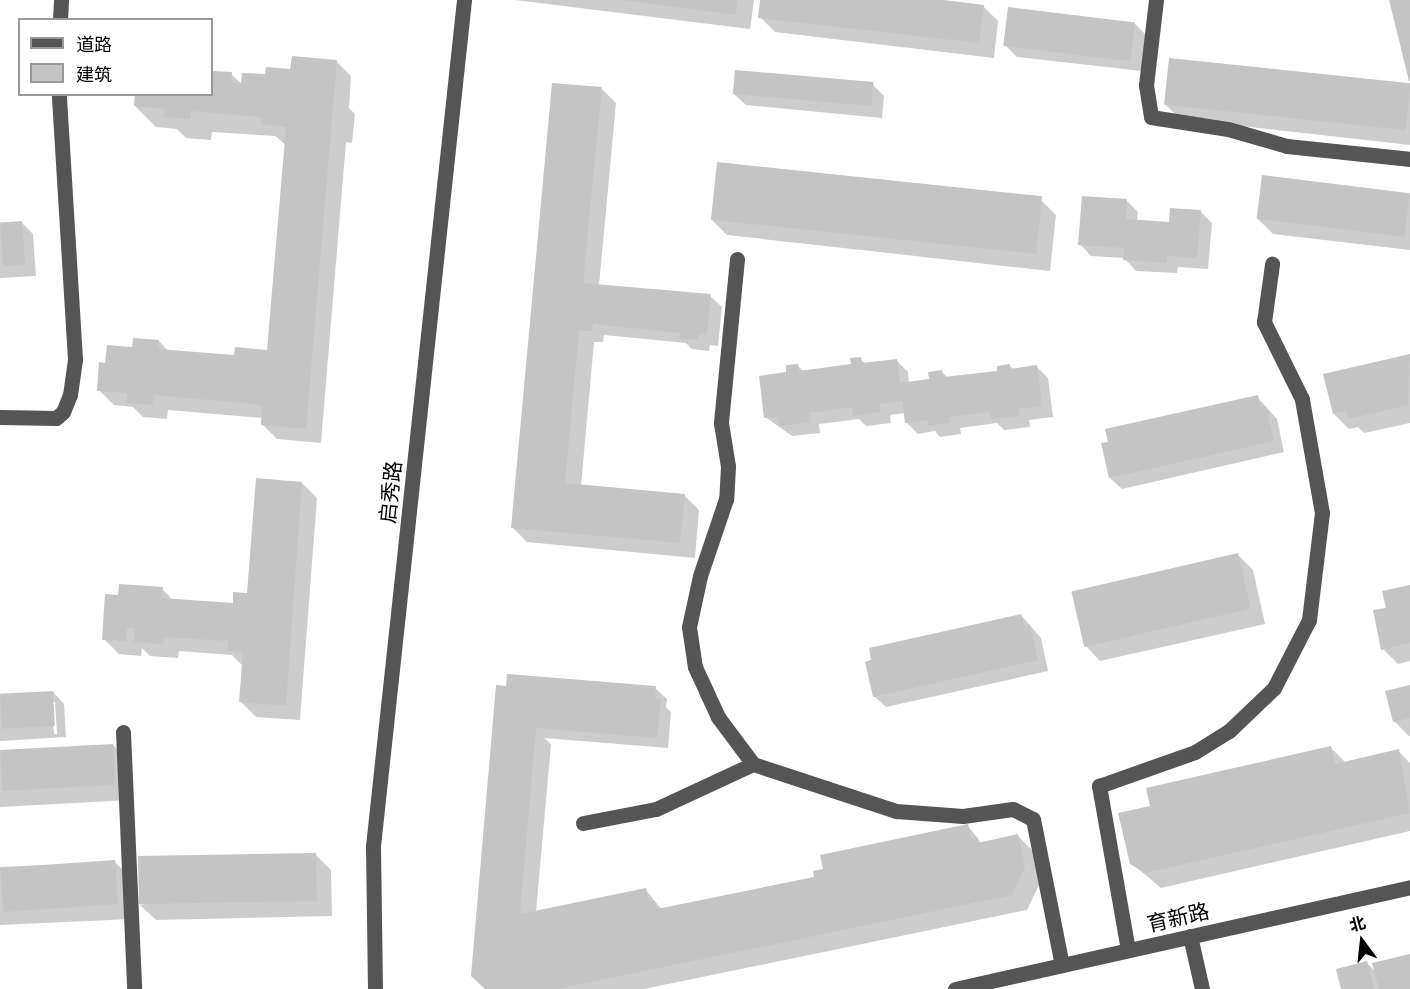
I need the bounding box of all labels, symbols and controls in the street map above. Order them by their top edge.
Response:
legend [18,18,213,96]
text: 道路 [76,32,112,56]
text: 建筑 [76,62,112,86]
street label: 启秀路 [374,459,406,525]
street label: 育新路 [1144,898,1212,936]
north arrow [1332,911,1392,971]
text: 北 [1347,911,1368,936]

